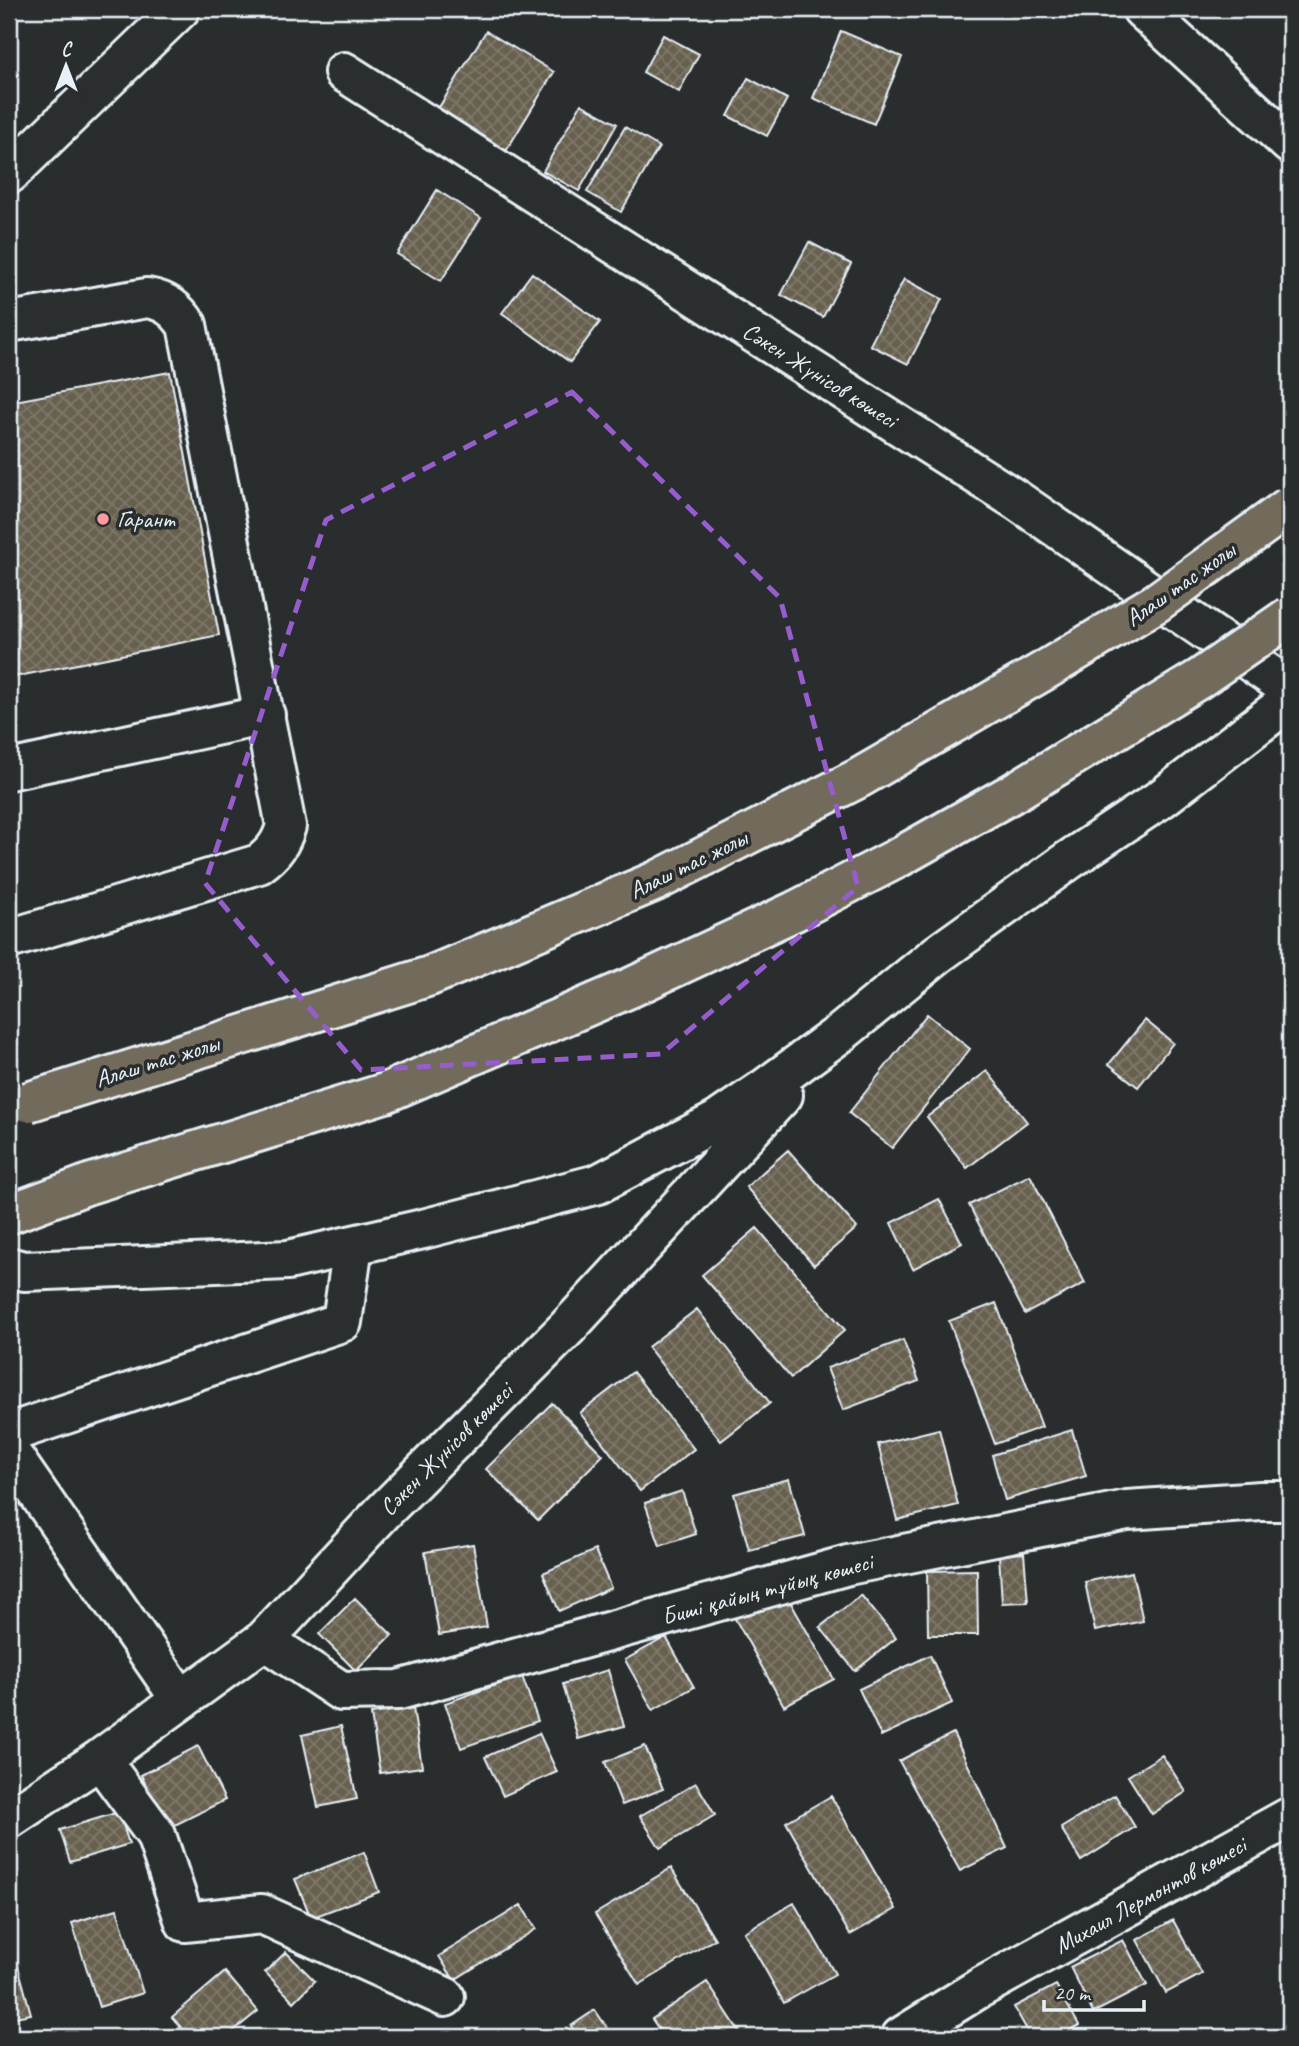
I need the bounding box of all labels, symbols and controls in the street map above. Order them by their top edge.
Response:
north arrow [32,32,102,102]
text: С [61,38,73,62]
street label: Сәкен Жүнісов көшесі [737,316,905,436]
place label: Гарант [117,504,176,534]
marker: Гарант [95,511,111,527]
street label: Алаш тас жолы [1119,534,1243,633]
street label: Алаш тас жолы [624,821,754,905]
street label: Алаш тас жолы [92,1027,225,1094]
street label: Сәкен Жүнісов көшесі [373,1374,521,1522]
street label: Биші қайың тұйық көшесі [658,1546,878,1632]
street label: Михаил Лермонтов көшесі [1049,1829,1253,1960]
scale bar [1044,1969,1143,2013]
text: 20 m [1054,1980,1092,2006]

